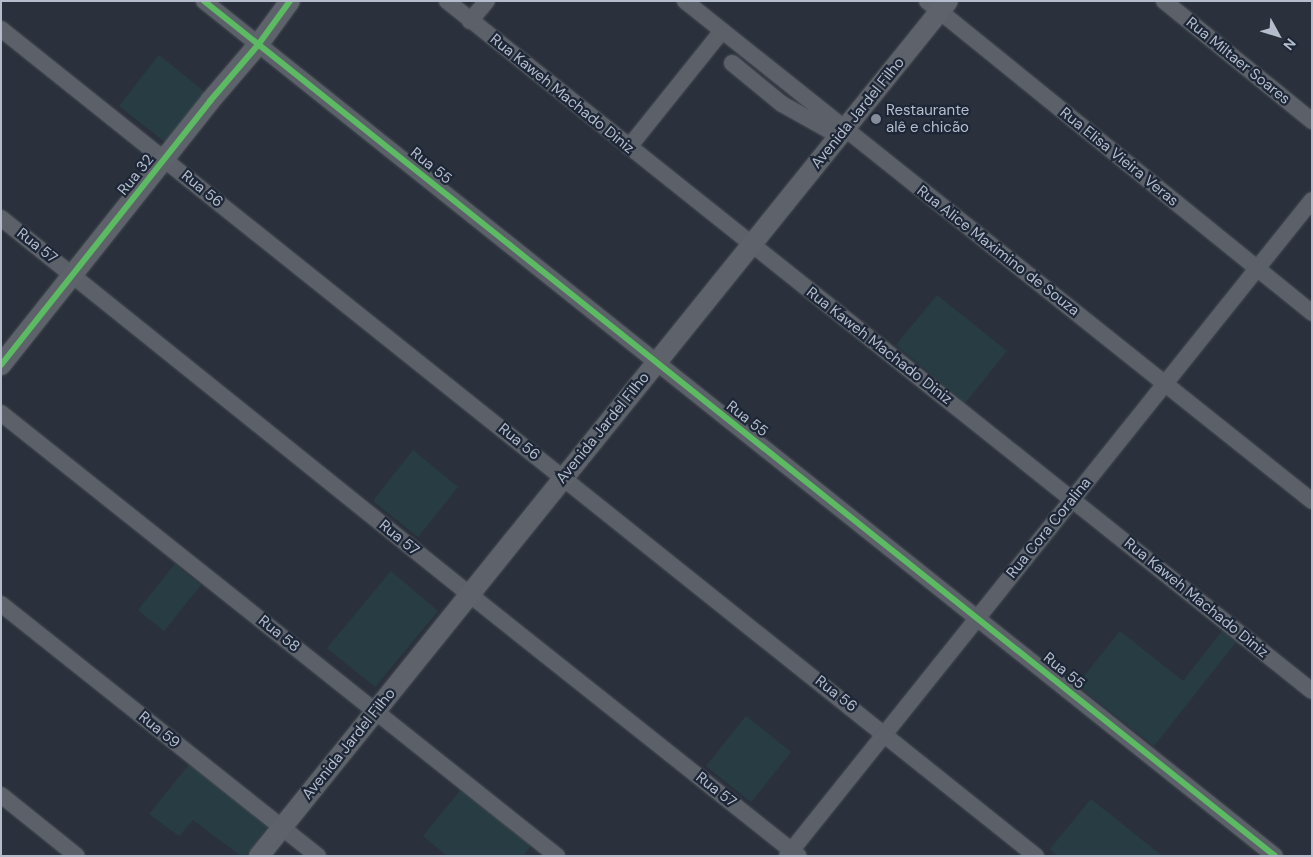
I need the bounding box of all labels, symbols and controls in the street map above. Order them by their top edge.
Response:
north arrow [1253,10,1303,60]
street label: Rua Miltaer Soares [1182,14,1294,108]
street label: Rua Kaweh Machado Diniz [486,30,638,158]
text: N [1279,35,1300,54]
street label: Avenida Jardel Filho [808,54,908,172]
place label: Restaurante alê e chicão [886,101,969,136]
street label: Rua Elisa Vieira Veras [1056,104,1182,210]
marker: Restaurante alê e chicão [870,113,882,125]
street label: Rua 55 [407,144,455,188]
street label: Rua 32 [114,151,158,199]
street label: Rua 56 [178,167,226,211]
street label: Rua Alice Maximino de Souza [913,182,1083,320]
street label: Rua 57 [13,225,61,267]
street label: Rua Kaweh Machado Diniz [803,284,955,408]
street label: Avenida Jardel Filho [553,369,653,487]
street label: Rua 55 [723,397,771,441]
street label: Rua 56 [495,420,543,464]
street label: Rua Cora Coralina [1003,474,1095,582]
street label: Rua 57 [375,516,423,560]
street label: Rua Kaweh Machado Diniz [1120,534,1272,662]
street label: Rua 58 [255,612,303,656]
street label: Rua 55 [1040,649,1088,693]
street label: Rua 56 [811,672,861,716]
street label: Avenida Jardel Filho [299,685,399,803]
street label: Rua 59 [135,708,183,752]
street label: Rua 57 [692,769,740,811]

